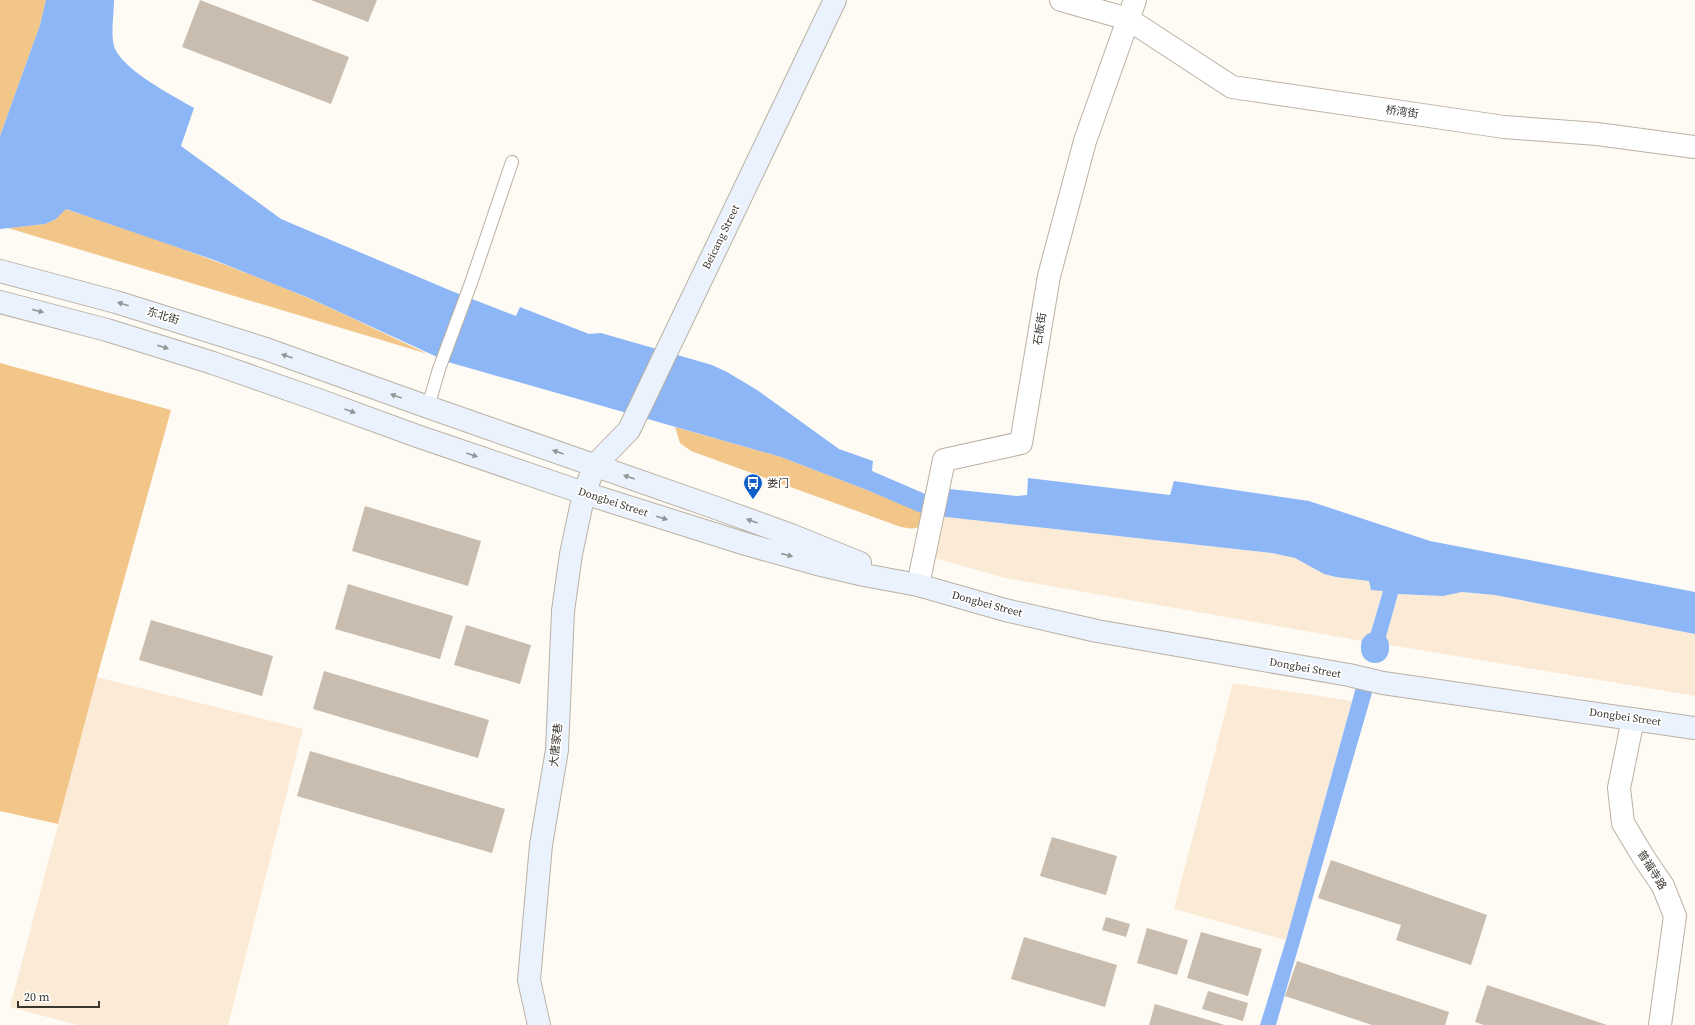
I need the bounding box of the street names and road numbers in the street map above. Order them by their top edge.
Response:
street label: 桥湾街 [1385,102,1419,122]
street label: Beicang Street [699,202,743,272]
street label: 东北街 [145,304,181,328]
street label: 石板街 [1030,312,1050,346]
street label: Dongbei Street [576,484,650,520]
street label: Dongbei Street [950,587,1024,621]
street label: Dongbei Street [1268,654,1342,682]
street label: Dongbei Street [1588,705,1662,730]
street label: 大唐家巷 [546,722,566,768]
street label: 普福寺路 [1634,847,1670,893]

